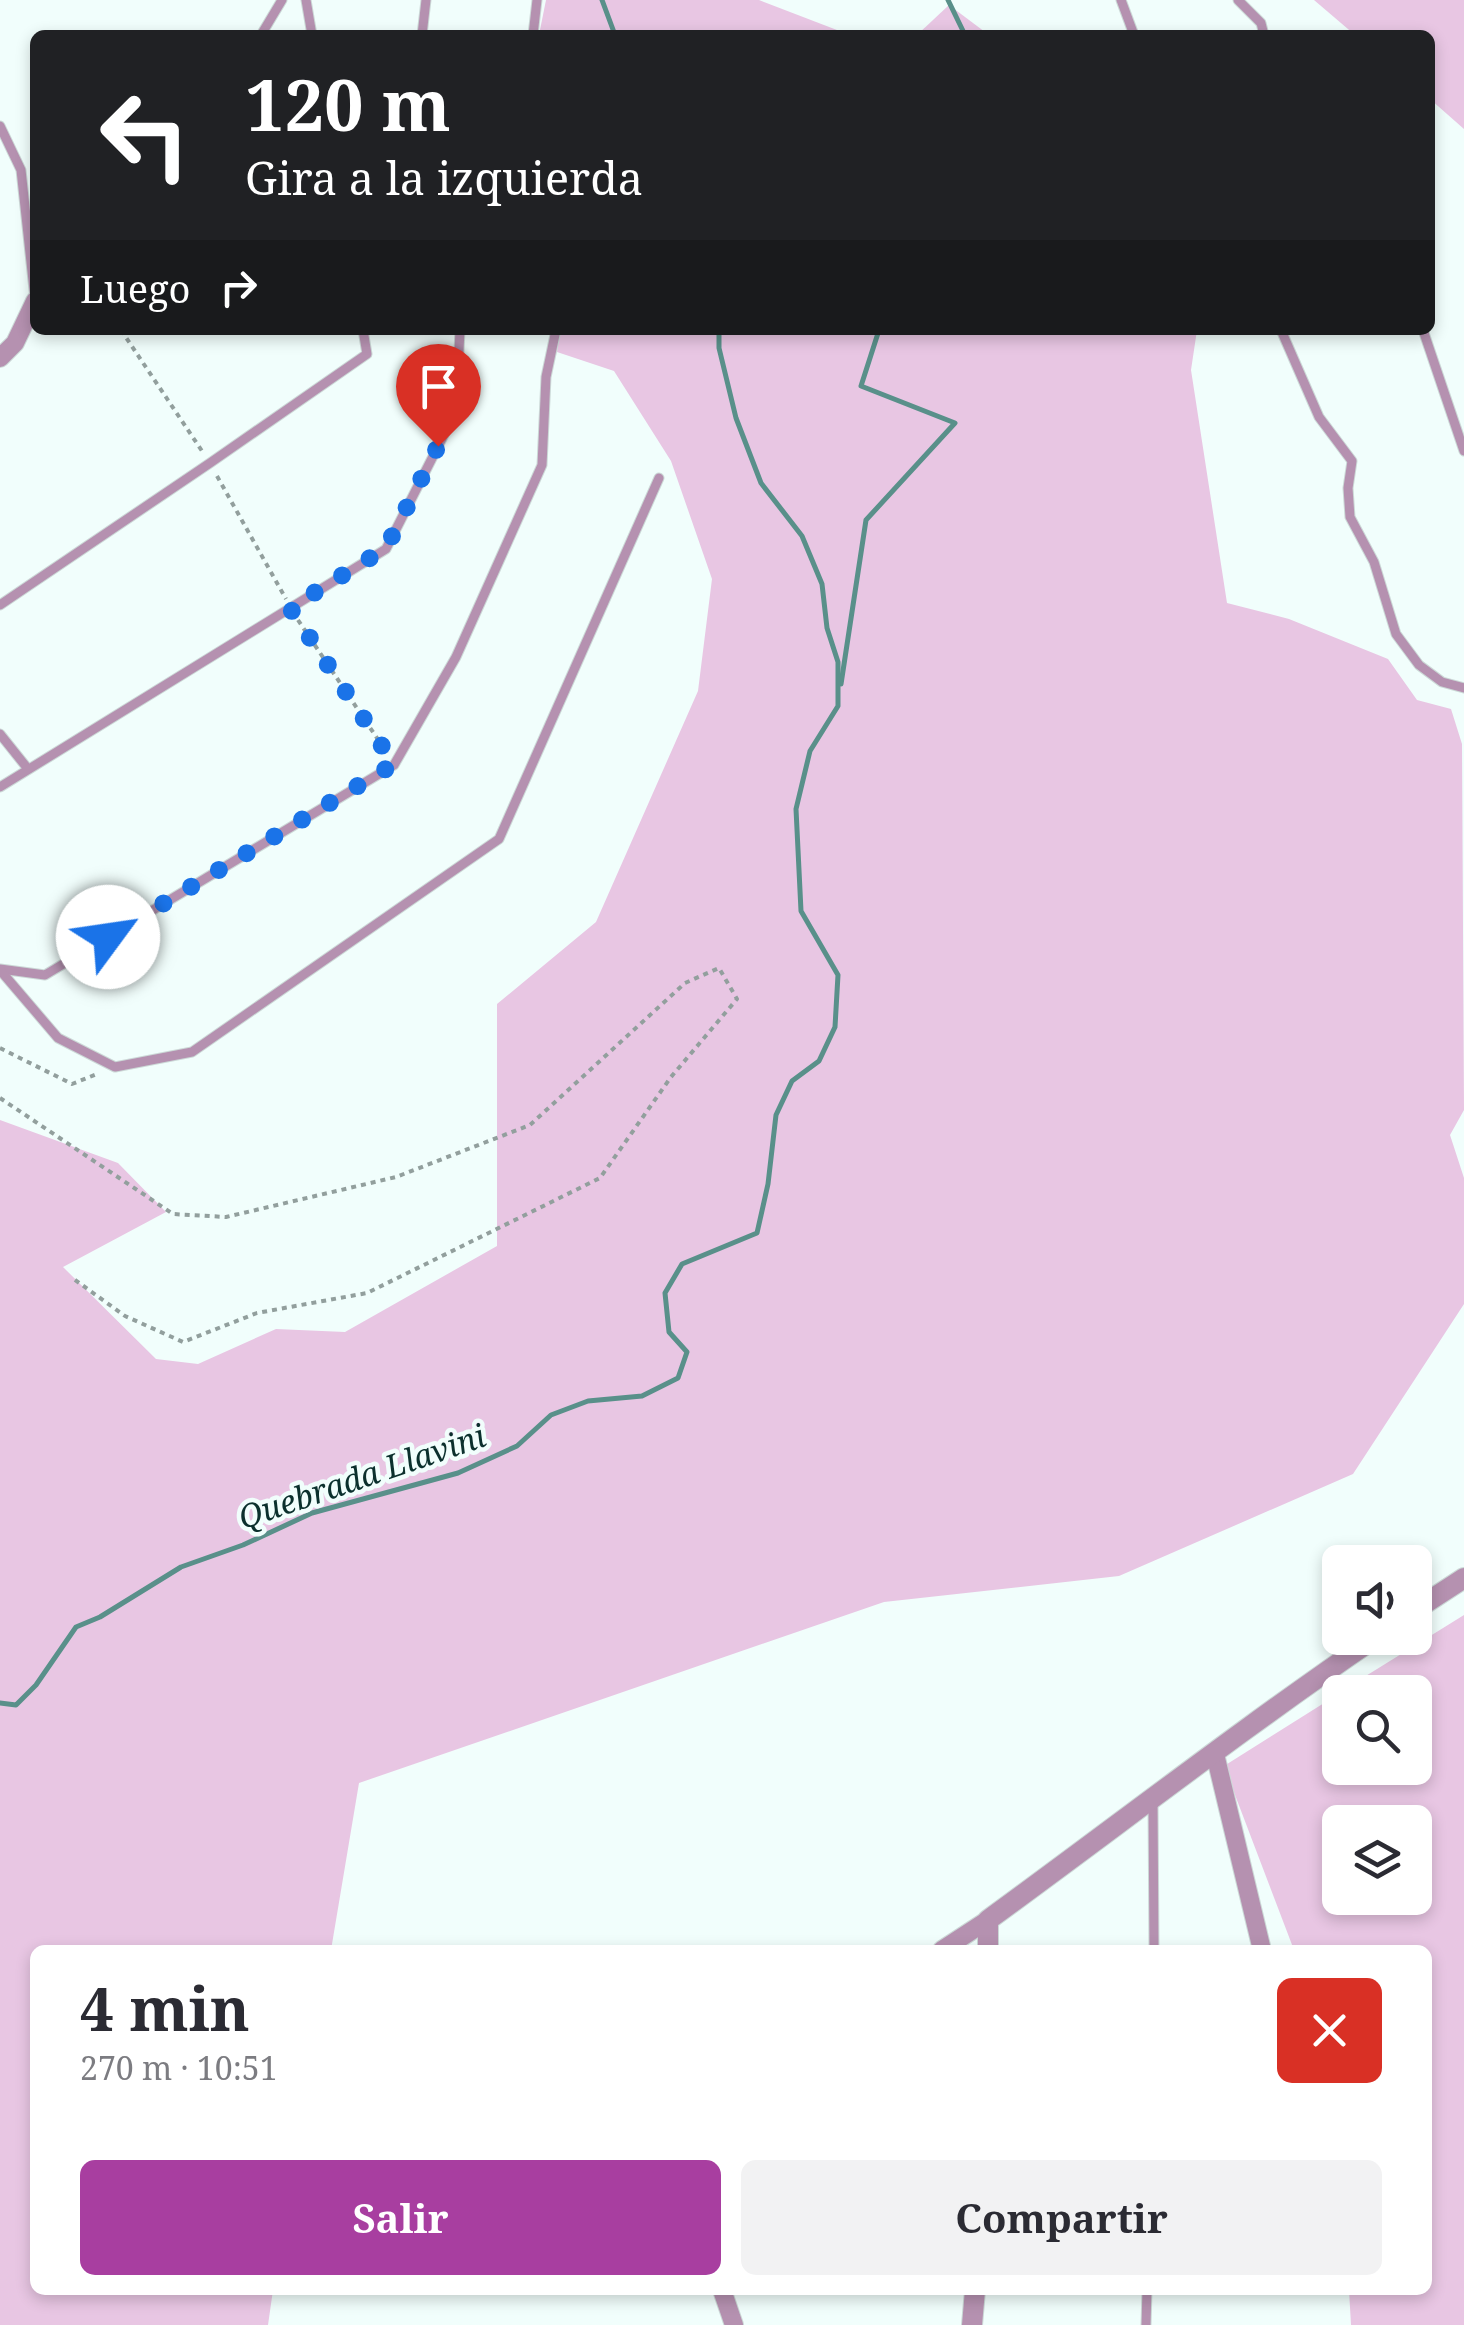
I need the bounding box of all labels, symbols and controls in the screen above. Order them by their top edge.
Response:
text: 120 m [245,56,451,152]
icon: left [80,70,210,200]
text: Gira a la izquierda [245,147,643,208]
icon: right [211,260,266,315]
text: Luego [80,262,191,314]
pin [396,344,481,447]
icon: arrive [411,359,466,414]
position arrow [56,885,160,989]
water label: Quebrada Llavini [232,1413,491,1538]
map controls [1322,1545,1432,1915]
button: sound [1322,1545,1432,1655]
button: search [1322,1675,1432,1785]
button: layers [1322,1805,1432,1915]
text: 4 min [80,1967,250,2049]
button: close [1277,1978,1382,2083]
text: 270 m · 10:51 [80,2046,278,2089]
button: Salir [80,2160,721,2275]
button: Compartir [741,2160,1382,2275]

